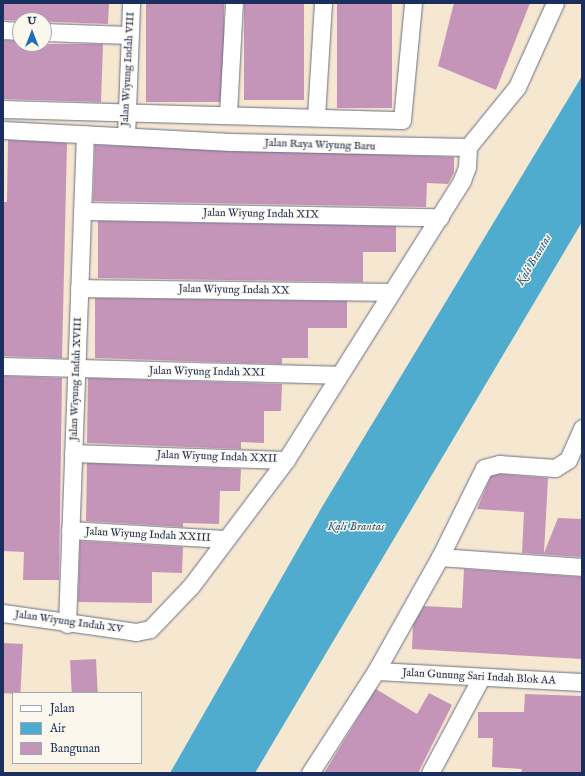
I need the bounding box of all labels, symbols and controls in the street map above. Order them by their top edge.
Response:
street label: Jalan Wiyung Indah VIII [118,11,138,127]
north arrow [12,12,52,52]
text: U [27,14,37,28]
street label: Jalan Raya Wiyung Baru [264,136,376,154]
street label: Jalan Wiyung Indah XIX [203,206,319,222]
water label: Kali Brantas [513,232,555,288]
street label: Jalan Wiyung Indah XX [178,282,290,298]
street label: Jalan Wiyung Indah XVIII [67,317,85,441]
street label: Jalan Wiyung Indah XXI [149,364,265,380]
street label: Jalan Wiyung Indah XXII [157,448,277,466]
water label: Kali Brantas [327,520,385,534]
street label: Jalan Wiyung Indah XXIII [85,525,211,545]
street label: Jalan Wiyung Indah XV [14,608,124,636]
street label: Jalan Gunung Sari Indah Blok AA [402,666,556,688]
legend [12,692,142,764]
text: Jalan [50,701,75,716]
text: Air [50,721,66,736]
text: Bangunan [50,741,100,756]

